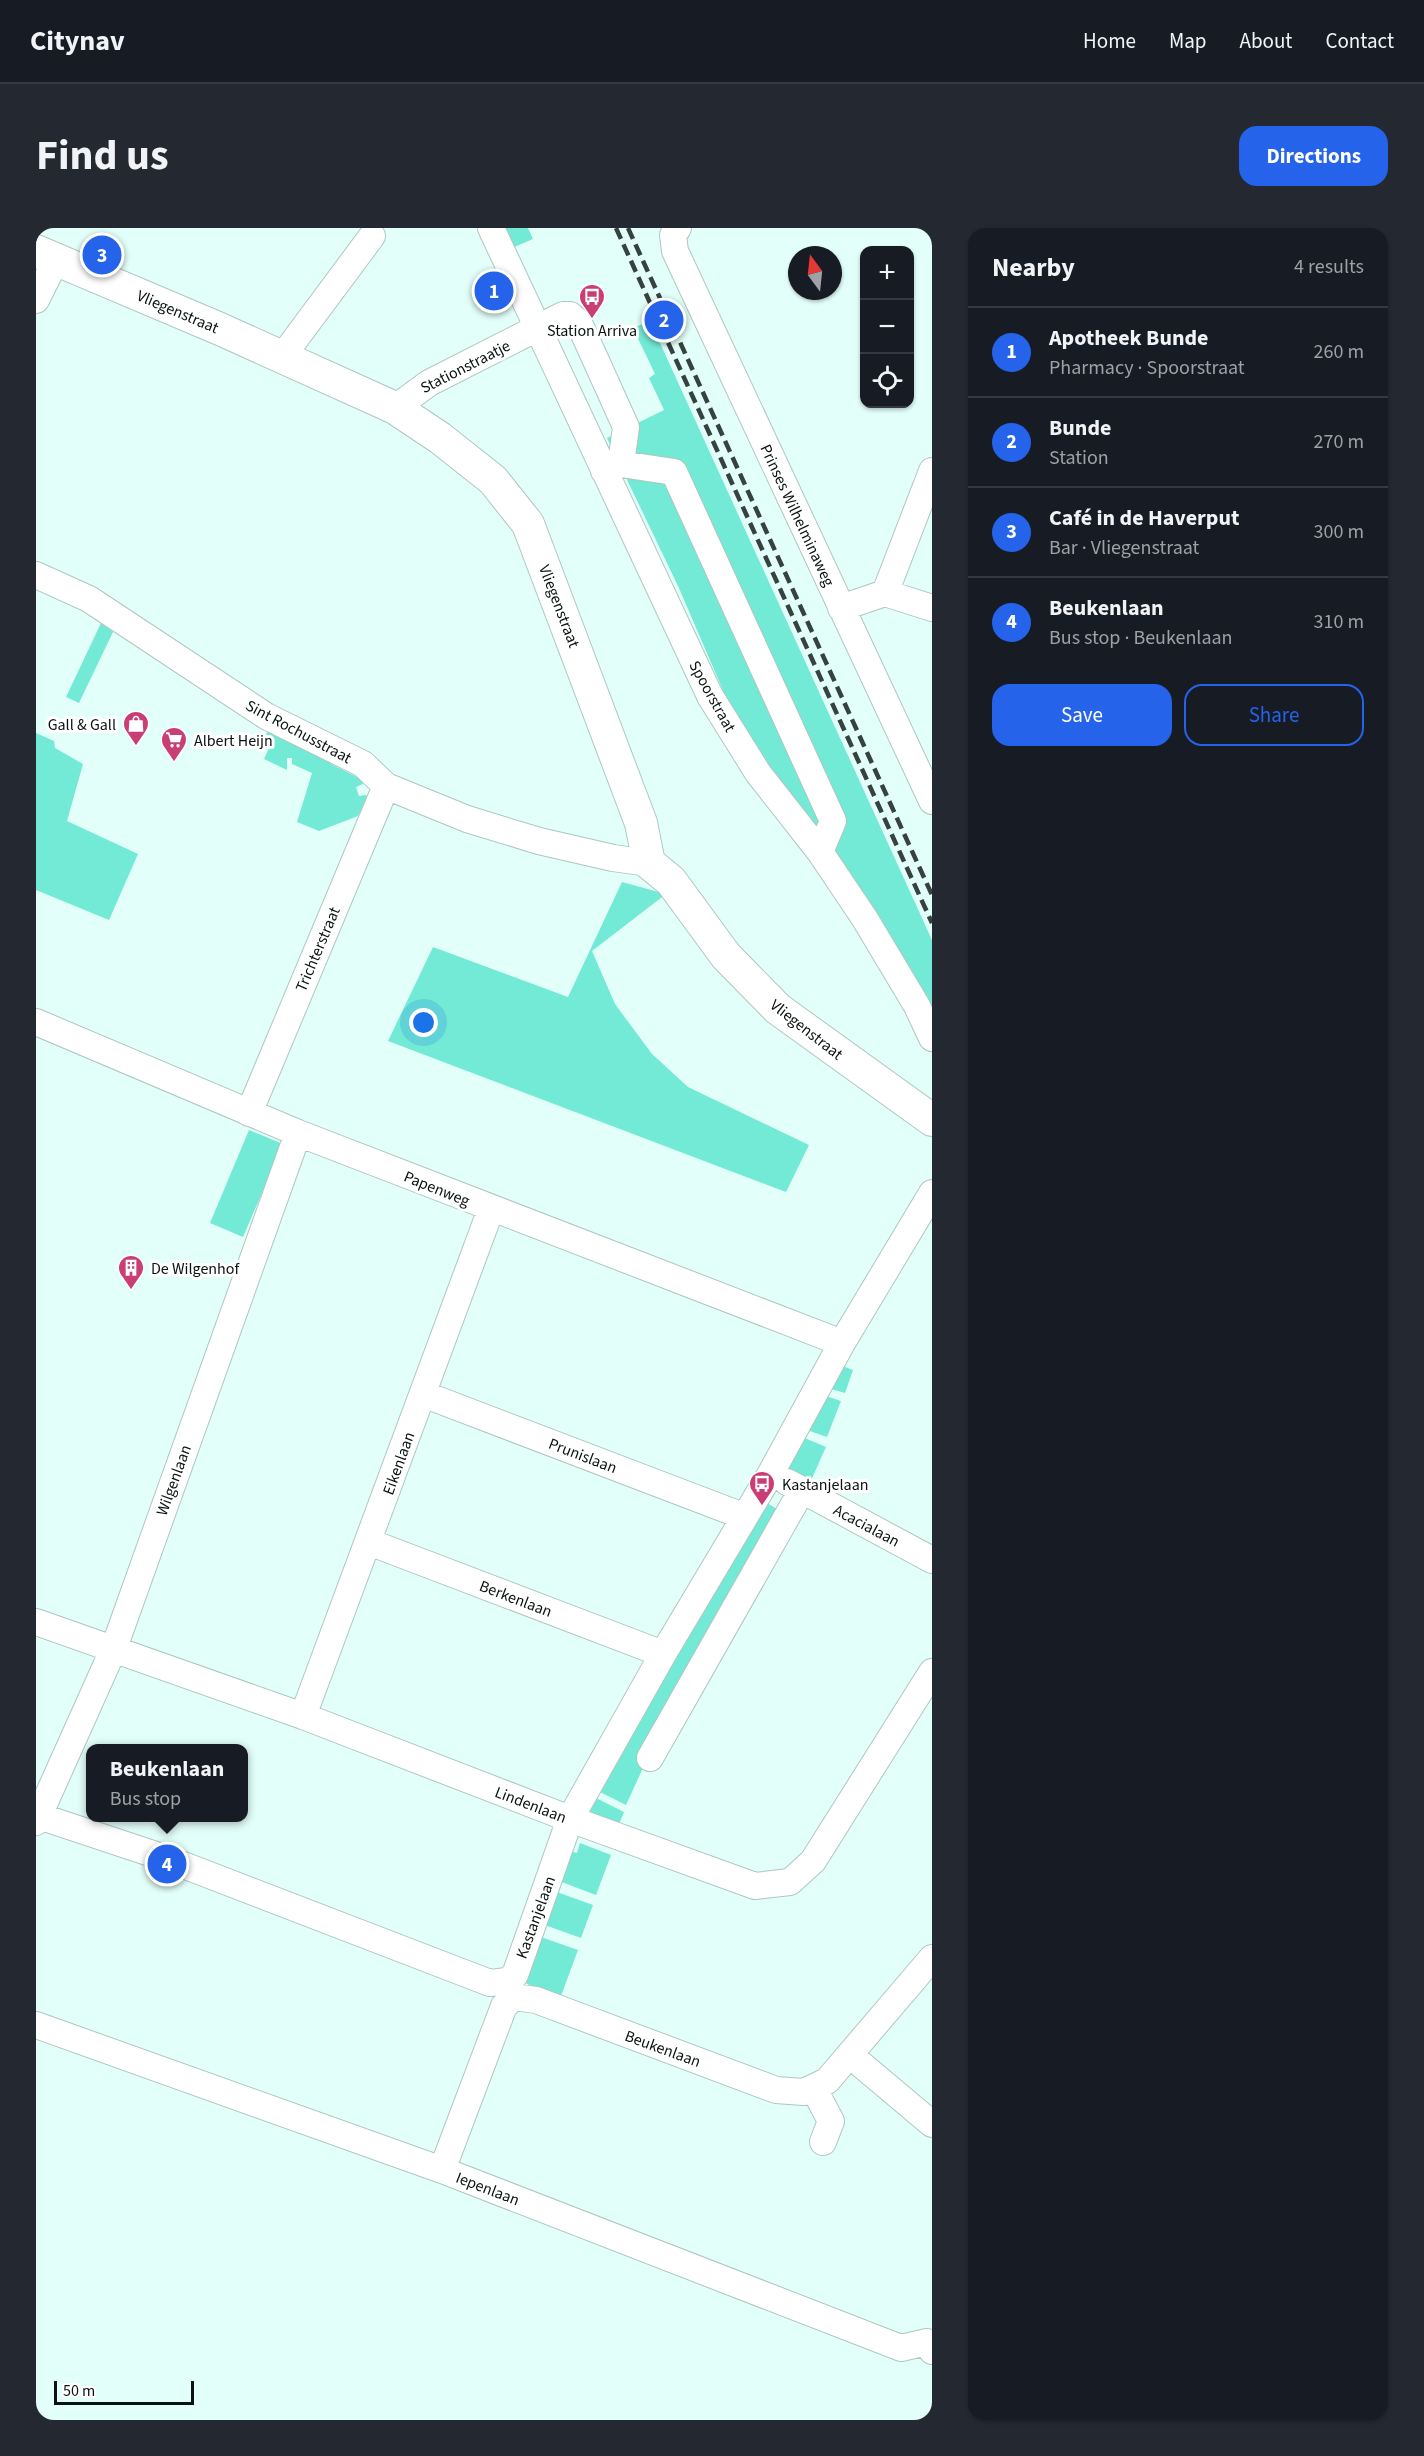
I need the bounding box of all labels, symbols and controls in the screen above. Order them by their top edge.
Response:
text: Citynav [30,21,125,61]
text: Home [1083,26,1136,56]
text: Map [1169,26,1207,56]
text: About [1240,26,1292,56]
text: Contact [1325,26,1394,56]
text: Find us [36,126,169,186]
button: Directions [1239,126,1388,186]
pin: 3 [82,232,122,278]
north arrow [788,246,842,300]
map controls [860,246,914,408]
button: + [860,246,914,300]
text: Nearby [992,249,1075,286]
text: 4 results [1294,253,1364,281]
pin: 1 [474,268,514,314]
bus stop icon: Station Arriva [577,282,607,320]
street label: Vliegenstraat [133,285,222,339]
pin: 2 [644,298,684,343]
button: − [860,300,914,354]
place label: Station Arriva [547,320,637,342]
text: Apotheek Bunde [1049,322,1208,354]
street label: Stationstraatje [417,335,514,399]
text: 1 [1006,338,1017,366]
text: 260 m [1314,338,1364,366]
button: locate [860,354,914,408]
text: Pharmacy · Spoorstraat [1049,354,1245,382]
text: Bunde [1049,412,1111,444]
text: 2 [1006,428,1017,456]
text: 270 m [1314,428,1364,456]
street label: Prinses Wilhelminaweg [754,441,840,590]
text: Station [1049,444,1109,472]
text: Café in de Haverput [1049,502,1239,534]
text: 3 [1006,518,1017,546]
text: 300 m [1314,518,1364,546]
text: Bar · Vliegenstraat [1049,534,1199,562]
street label: Vliegenstraat [533,562,585,651]
text: Beukenlaan [1049,592,1164,624]
text: 4 [1006,608,1017,636]
text: 310 m [1314,608,1364,636]
text: Bus stop · Beukenlaan [1049,624,1233,652]
street label: Spoorstraat [683,657,741,737]
button: Save [992,684,1172,746]
button: Share [1184,684,1364,746]
street label: Sint Rochusstraat [242,695,356,769]
shop icon: Gall & Gall [121,709,151,747]
place label: Gall & Gall [48,714,116,736]
supermarket icon: Albert Heijn [159,725,189,763]
place label: Albert Heijn [194,730,273,752]
street label: Trichterstraat [290,903,346,995]
street label: Vliegenstraat [765,994,848,1066]
your location [409,1008,438,1037]
street label: Papenweg [400,1166,473,1212]
building icon: De Wilgenhof [116,1253,146,1291]
place label: De Wilgenhof [151,1258,240,1280]
street label: Eikenlaan [377,1429,421,1498]
street label: Prunislaan [545,1433,620,1479]
street label: Wilgenlaan [151,1442,197,1519]
bus stop icon: Kastanjelaan [747,1469,777,1507]
place label: Kastanjelaan [782,1474,868,1496]
street label: Acacialaan [830,1499,904,1553]
street label: Berkenlaan [476,1575,555,1623]
popup [86,1744,248,1822]
text: Beukenlaan [110,1753,224,1785]
street label: Lindenlaan [492,1781,570,1829]
text: Bus stop [110,1785,181,1813]
pin: 4 [148,1842,186,1886]
street label: Kastanjelaan [511,1873,561,1962]
street label: Beukenlaan [622,2025,704,2073]
street label: Iepenlaan [453,2167,523,2211]
scale bar [54,2378,194,2406]
text: 50 m [63,2380,95,2402]

